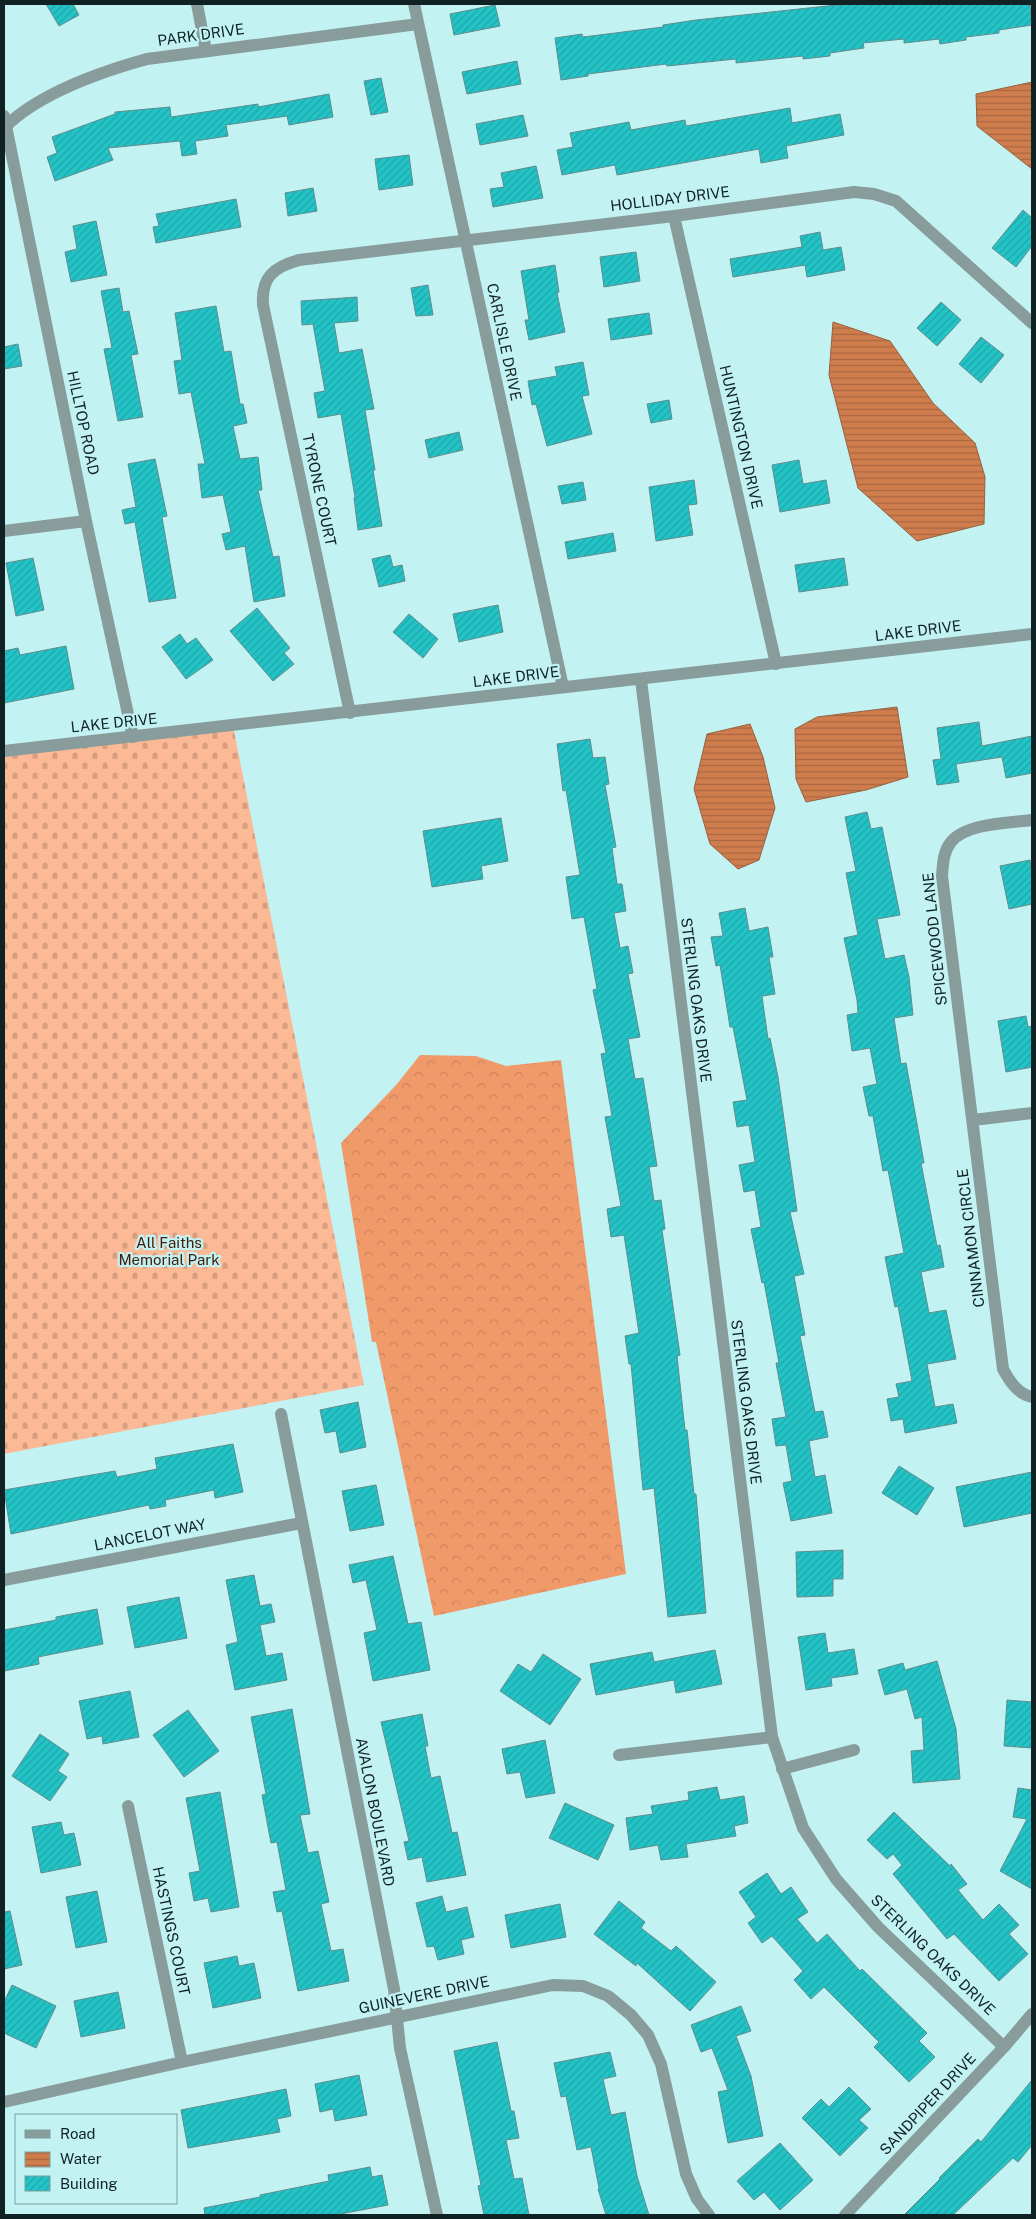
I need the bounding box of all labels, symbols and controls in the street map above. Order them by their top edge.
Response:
street label: PARK DRIVE [156,20,245,49]
street label: HOLLIDAY DRIVE [609,183,731,214]
street label: CARLISLE DRIVE [484,282,525,402]
street label: HUNTINGTON DRIVE [717,363,766,510]
street label: HILLTOP ROAD [64,369,103,477]
street label: TYRONE COURT [299,432,340,548]
street label: LAKE DRIVE [874,617,962,644]
street label: LAKE DRIVE [472,663,560,690]
street label: LAKE DRIVE [70,710,158,735]
street label: SPICEWOOD LANE [919,872,950,1006]
street label: STERLING OAKS DRIVE [678,917,715,1083]
street label: CINNAMON CIRCLE [954,1168,987,1309]
park label: All Faiths Memorial Park [118,1234,220,1268]
street label: STERLING OAKS DRIVE [728,1319,765,1485]
street label: LANCELOT WAY [93,1515,207,1554]
street label: AVALON BOULEVARD [353,1736,398,1888]
street label: HASTINGS COURT [150,1865,193,1997]
street label: STERLING OAKS DRIVE [868,1891,999,2018]
street label: GUINEVERE DRIVE [357,1972,491,2017]
street label: SANDPIPER DRIVE [876,2049,979,2158]
legend [15,2114,178,2204]
text: Road [60,2125,96,2142]
text: Water [60,2150,102,2167]
text: Building [60,2175,118,2192]

